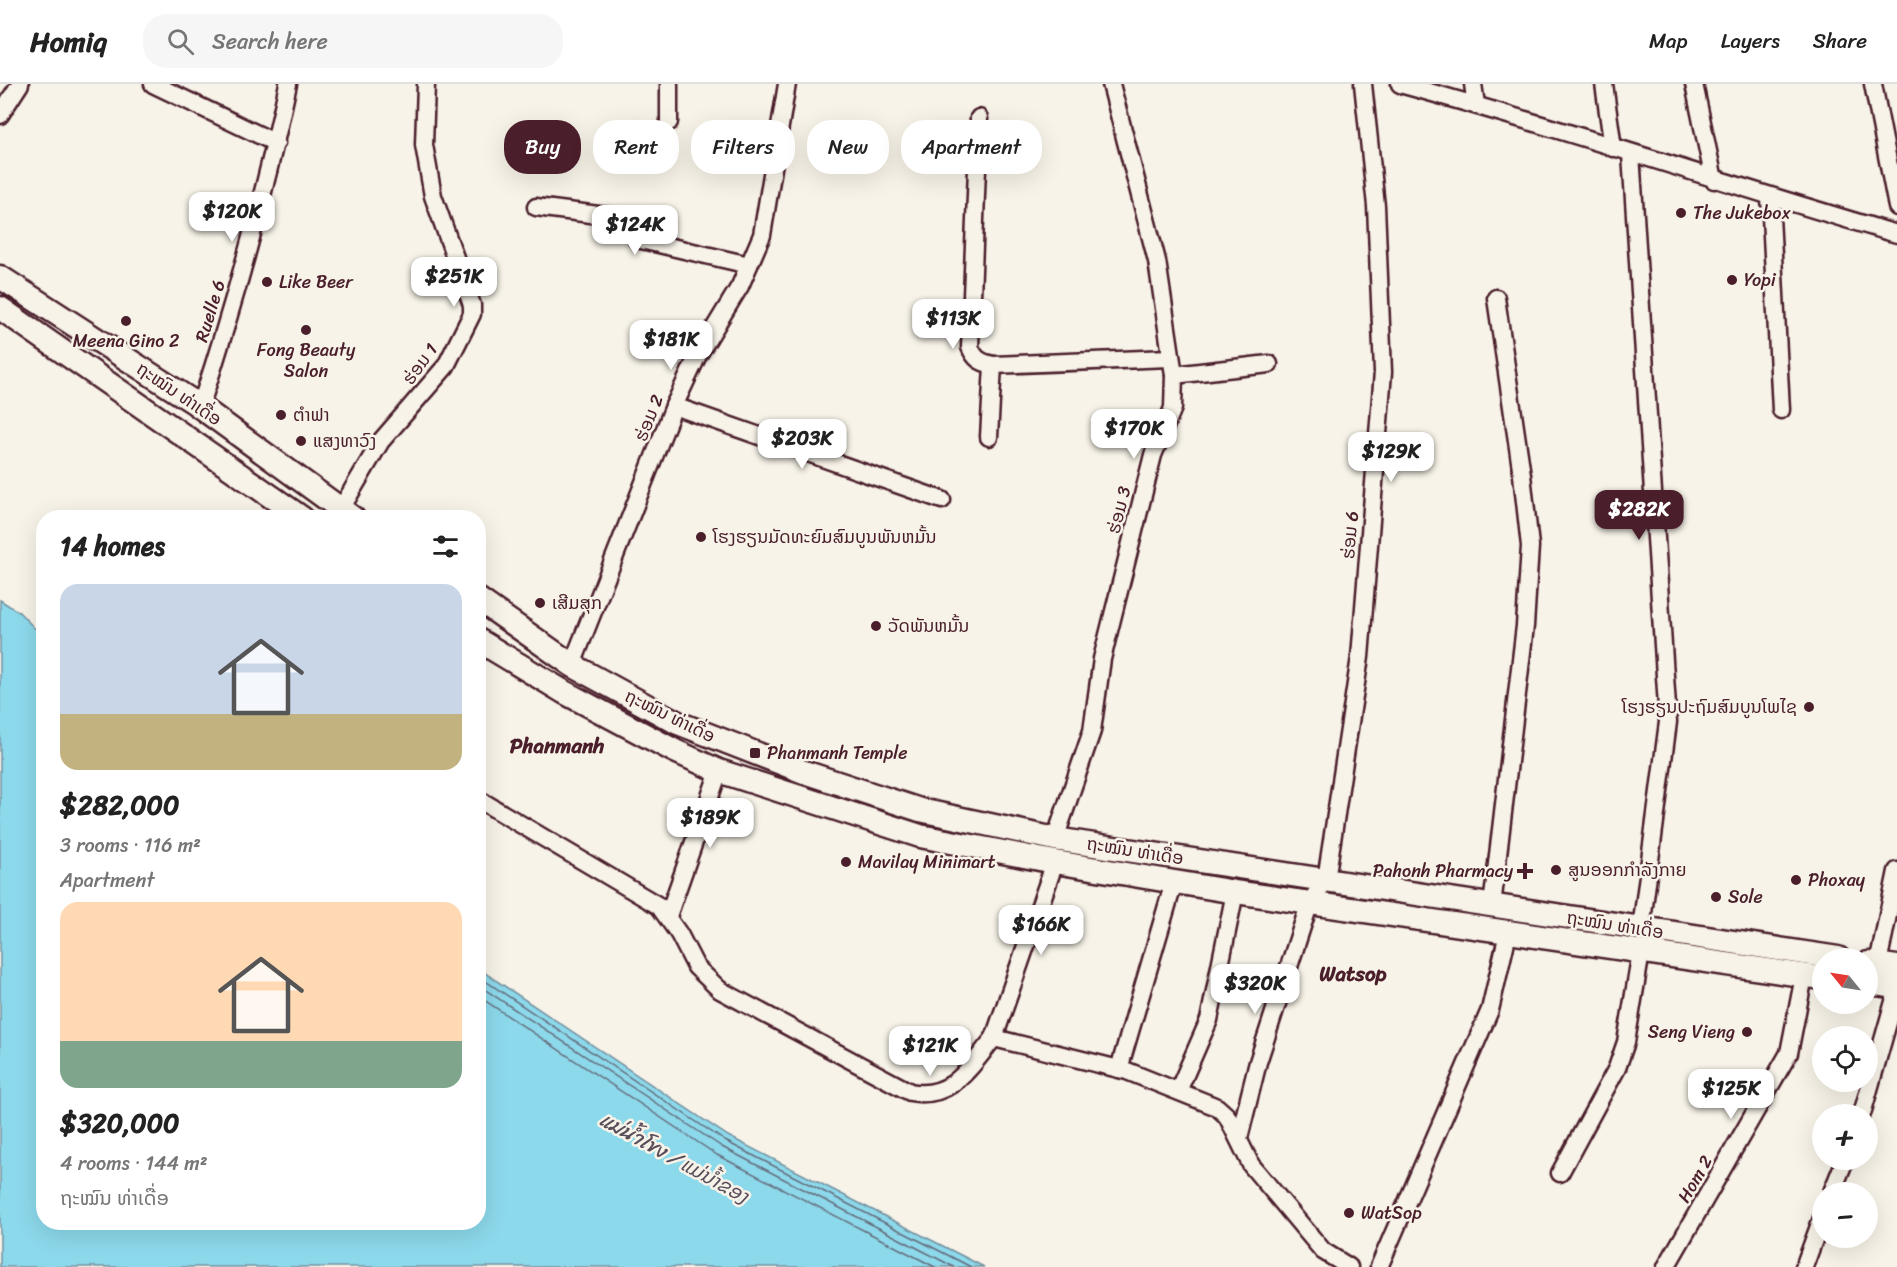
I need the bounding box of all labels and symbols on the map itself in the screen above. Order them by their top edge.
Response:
pin: $120K [190,192,274,243]
place label: The Jukebox [1693,197,1791,229]
pin: $124K [593,205,677,256]
marker: The Jukebox [1674,206,1688,220]
pin: $251K [412,257,496,308]
place label: Yopi [1744,264,1777,296]
place label: Like Beer [279,266,354,298]
marker: Yopi [1725,273,1739,287]
marker: Like Beer [260,275,274,289]
street label: Ruelle 6 [185,276,235,346]
pin: $113K [911,299,995,350]
marker: Meena Gino 2 [119,314,133,328]
pin: $181K [629,320,713,371]
marker: Fong Beauty Salon [299,323,313,337]
place label: Meena Gino 2 [73,325,179,357]
place label: Fong Beauty Salon [257,334,356,387]
street label: ຮ່ອມ 1 [394,336,447,392]
street label: ຖະໝົນ ທ່າເດື່ອ [129,353,229,435]
street label: ຮ່ອມ 2 [625,390,673,446]
place label: ຕຳຟາ [293,399,330,431]
marker: ຕຳຟາ [274,408,288,422]
pin: $170K [1092,409,1176,460]
pin: $203K [760,419,844,470]
place label: ແສງທາວົງ [313,425,376,457]
pin: $129K [1349,432,1433,483]
marker: ແສງທາວົງ [294,434,308,448]
street label: ຮ່ອມ 3 [1098,483,1140,537]
pin: $282K [1597,490,1681,541]
street label: ຮ່ອມ 6 [1332,510,1368,560]
place label: ໂຮງຮຽນມັດທະຍົມສົມບູນພັນຫມັ້ນ [712,521,937,553]
marker: ໂຮງຮຽນມັດທະຍົມສົມບູນພັນຫມັ້ນ [694,530,708,544]
place label: ເສີມສຸກ [552,587,602,619]
marker: ເສີມສຸກ [533,596,547,610]
place label: ວັດພັນຫມັ້ນ [888,610,969,642]
marker: ວັດພັນຫມັ້ນ [869,619,883,633]
street label: ຖະໝົນ ທ່າເດື່ອ [619,680,721,752]
place label: ໂຮງຮຽນປະຖົມສົມບູນໂພໄຊ [1621,691,1797,723]
marker: ໂຮງຮຽນປະຖົມສົມບູນໂພໄຊ [1802,700,1816,714]
district label: Phanmanh [510,727,604,765]
place label: Phanmanh Temple [767,737,908,769]
marker: Phanmanh Temple [748,746,762,760]
pin: $189K [668,798,752,849]
street label: ຖະໝົນ ທ່າເດື່ອ [1084,828,1186,874]
place label: Mavilay Minimart [858,846,996,878]
place label: ສູນອອກກຳລັງກາຍ [1568,854,1687,886]
marker: Mavilay Minimart [839,855,853,869]
place label: Pahonh Pharmacy [1373,855,1514,887]
marker: ສູນອອກກຳລັງກາຍ [1549,863,1563,877]
marker: Pahonh Pharmacy [1518,864,1532,878]
place label: Phoxay [1808,864,1866,896]
marker: Phoxay [1789,873,1803,887]
place label: Sole [1728,881,1763,913]
marker: Sole [1709,890,1723,904]
street label: ຖະໝົນ ທ່າເດື່ອ [1564,902,1666,948]
pin: $166K [999,905,1083,956]
north arrow [1812,948,1878,1014]
district label: Watsop [1319,955,1387,993]
pin: $320K [1213,964,1297,1015]
place label: Seng Vieng [1648,1016,1735,1048]
marker: Seng Vieng [1740,1025,1754,1039]
pin: $121K [888,1026,972,1077]
pin: $125K [1689,1069,1773,1120]
water label: แม่น้ำโขง / ແມ່ນ້ຳຂອງ [593,1102,756,1214]
street label: Hom 2 [1668,1149,1722,1209]
place label: WatSop [1361,1197,1422,1229]
marker: WatSop [1342,1206,1356,1220]

